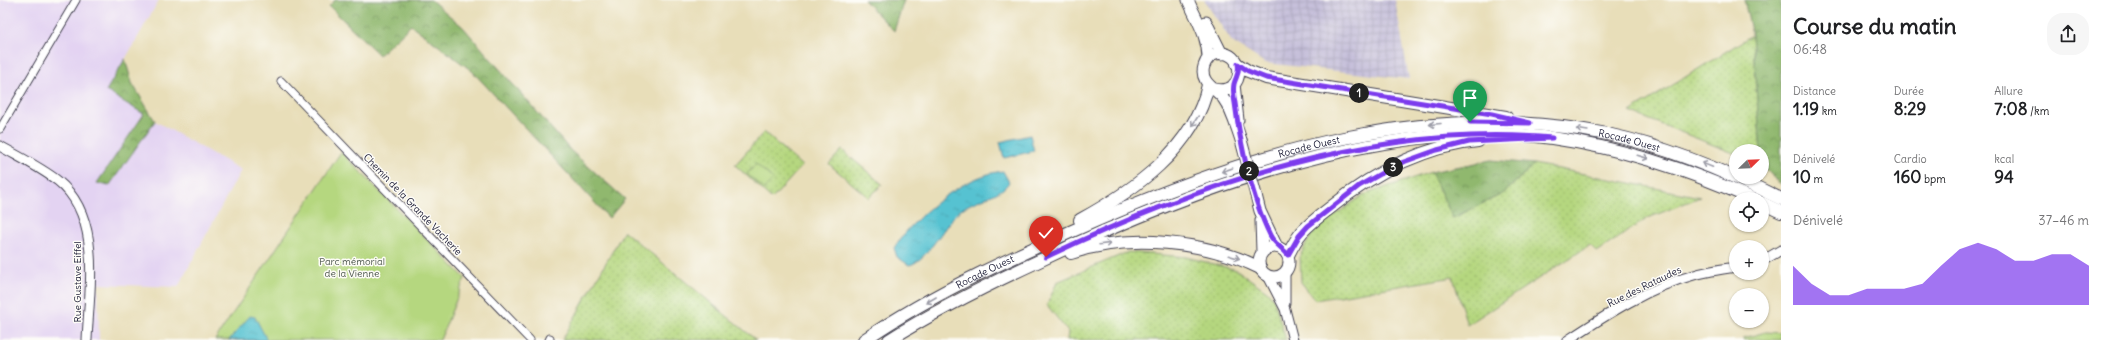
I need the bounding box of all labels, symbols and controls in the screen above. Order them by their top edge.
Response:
text: Course du matin [1793,12,1957,40]
button: share [2047,13,2089,55]
text: 06:48 [1793,41,1827,58]
pin [1453,81,1487,122]
pin: 1 [1349,83,1369,103]
text: Distance [1793,84,1836,98]
text: Durée [1894,84,1924,98]
text: Allure [1994,84,2023,98]
text: 1 [1357,86,1361,100]
icon: arrive [1459,87,1481,109]
text: 1.19 [1793,98,1819,120]
text: 8:29 [1894,98,1926,120]
text: 7:08 [1994,98,2027,120]
text: km [1819,104,1837,118]
text: /km [2027,104,2049,118]
one-way arrow [1190,115,1198,127]
one-way arrow [1429,120,1442,127]
one-way arrow [1576,126,1589,134]
street label: Rocade Ouest [1597,126,1662,155]
street label: Rocade Ouest [1277,133,1342,161]
north arrow [1729,144,1769,184]
map controls [1729,144,1769,328]
street label: Chemin de la Grande Vacherie [361,151,465,258]
text: Dénivelé [1793,152,1835,166]
text: Cardio [1894,152,1927,166]
text: kcal [1994,152,2014,166]
one-way arrow [1636,154,1649,161]
pin: 3 [1383,157,1403,177]
text: 3 [1390,160,1396,174]
pin: 2 [1239,161,1259,181]
one-way arrow [1702,161,1714,168]
text: 2 [1246,164,1252,178]
text: 10 [1793,166,1811,188]
text: 160 [1894,166,1921,188]
text: 94 [1994,166,2014,188]
one-way arrow [1221,167,1234,174]
text: m [1811,172,1823,186]
text: bpm [1921,172,1946,186]
button: locate [1729,192,1769,232]
text: Dénivelé [1793,212,1843,229]
text: 37–46 m [2038,212,2089,229]
pin [1029,216,1063,257]
icon: check [1035,222,1057,244]
one-way arrow [1098,240,1111,248]
button: + [1729,240,1769,280]
street label: Rue Gustave Eiffel [71,241,84,323]
street label: Rocade Ouest [954,252,1017,292]
one-way arrow [1227,254,1240,261]
park label: Parc mémorial de la Vienne [319,255,385,280]
street label: Rue des Rataudes [1605,263,1684,310]
button: − [1729,288,1769,328]
one-way arrow [925,296,937,304]

